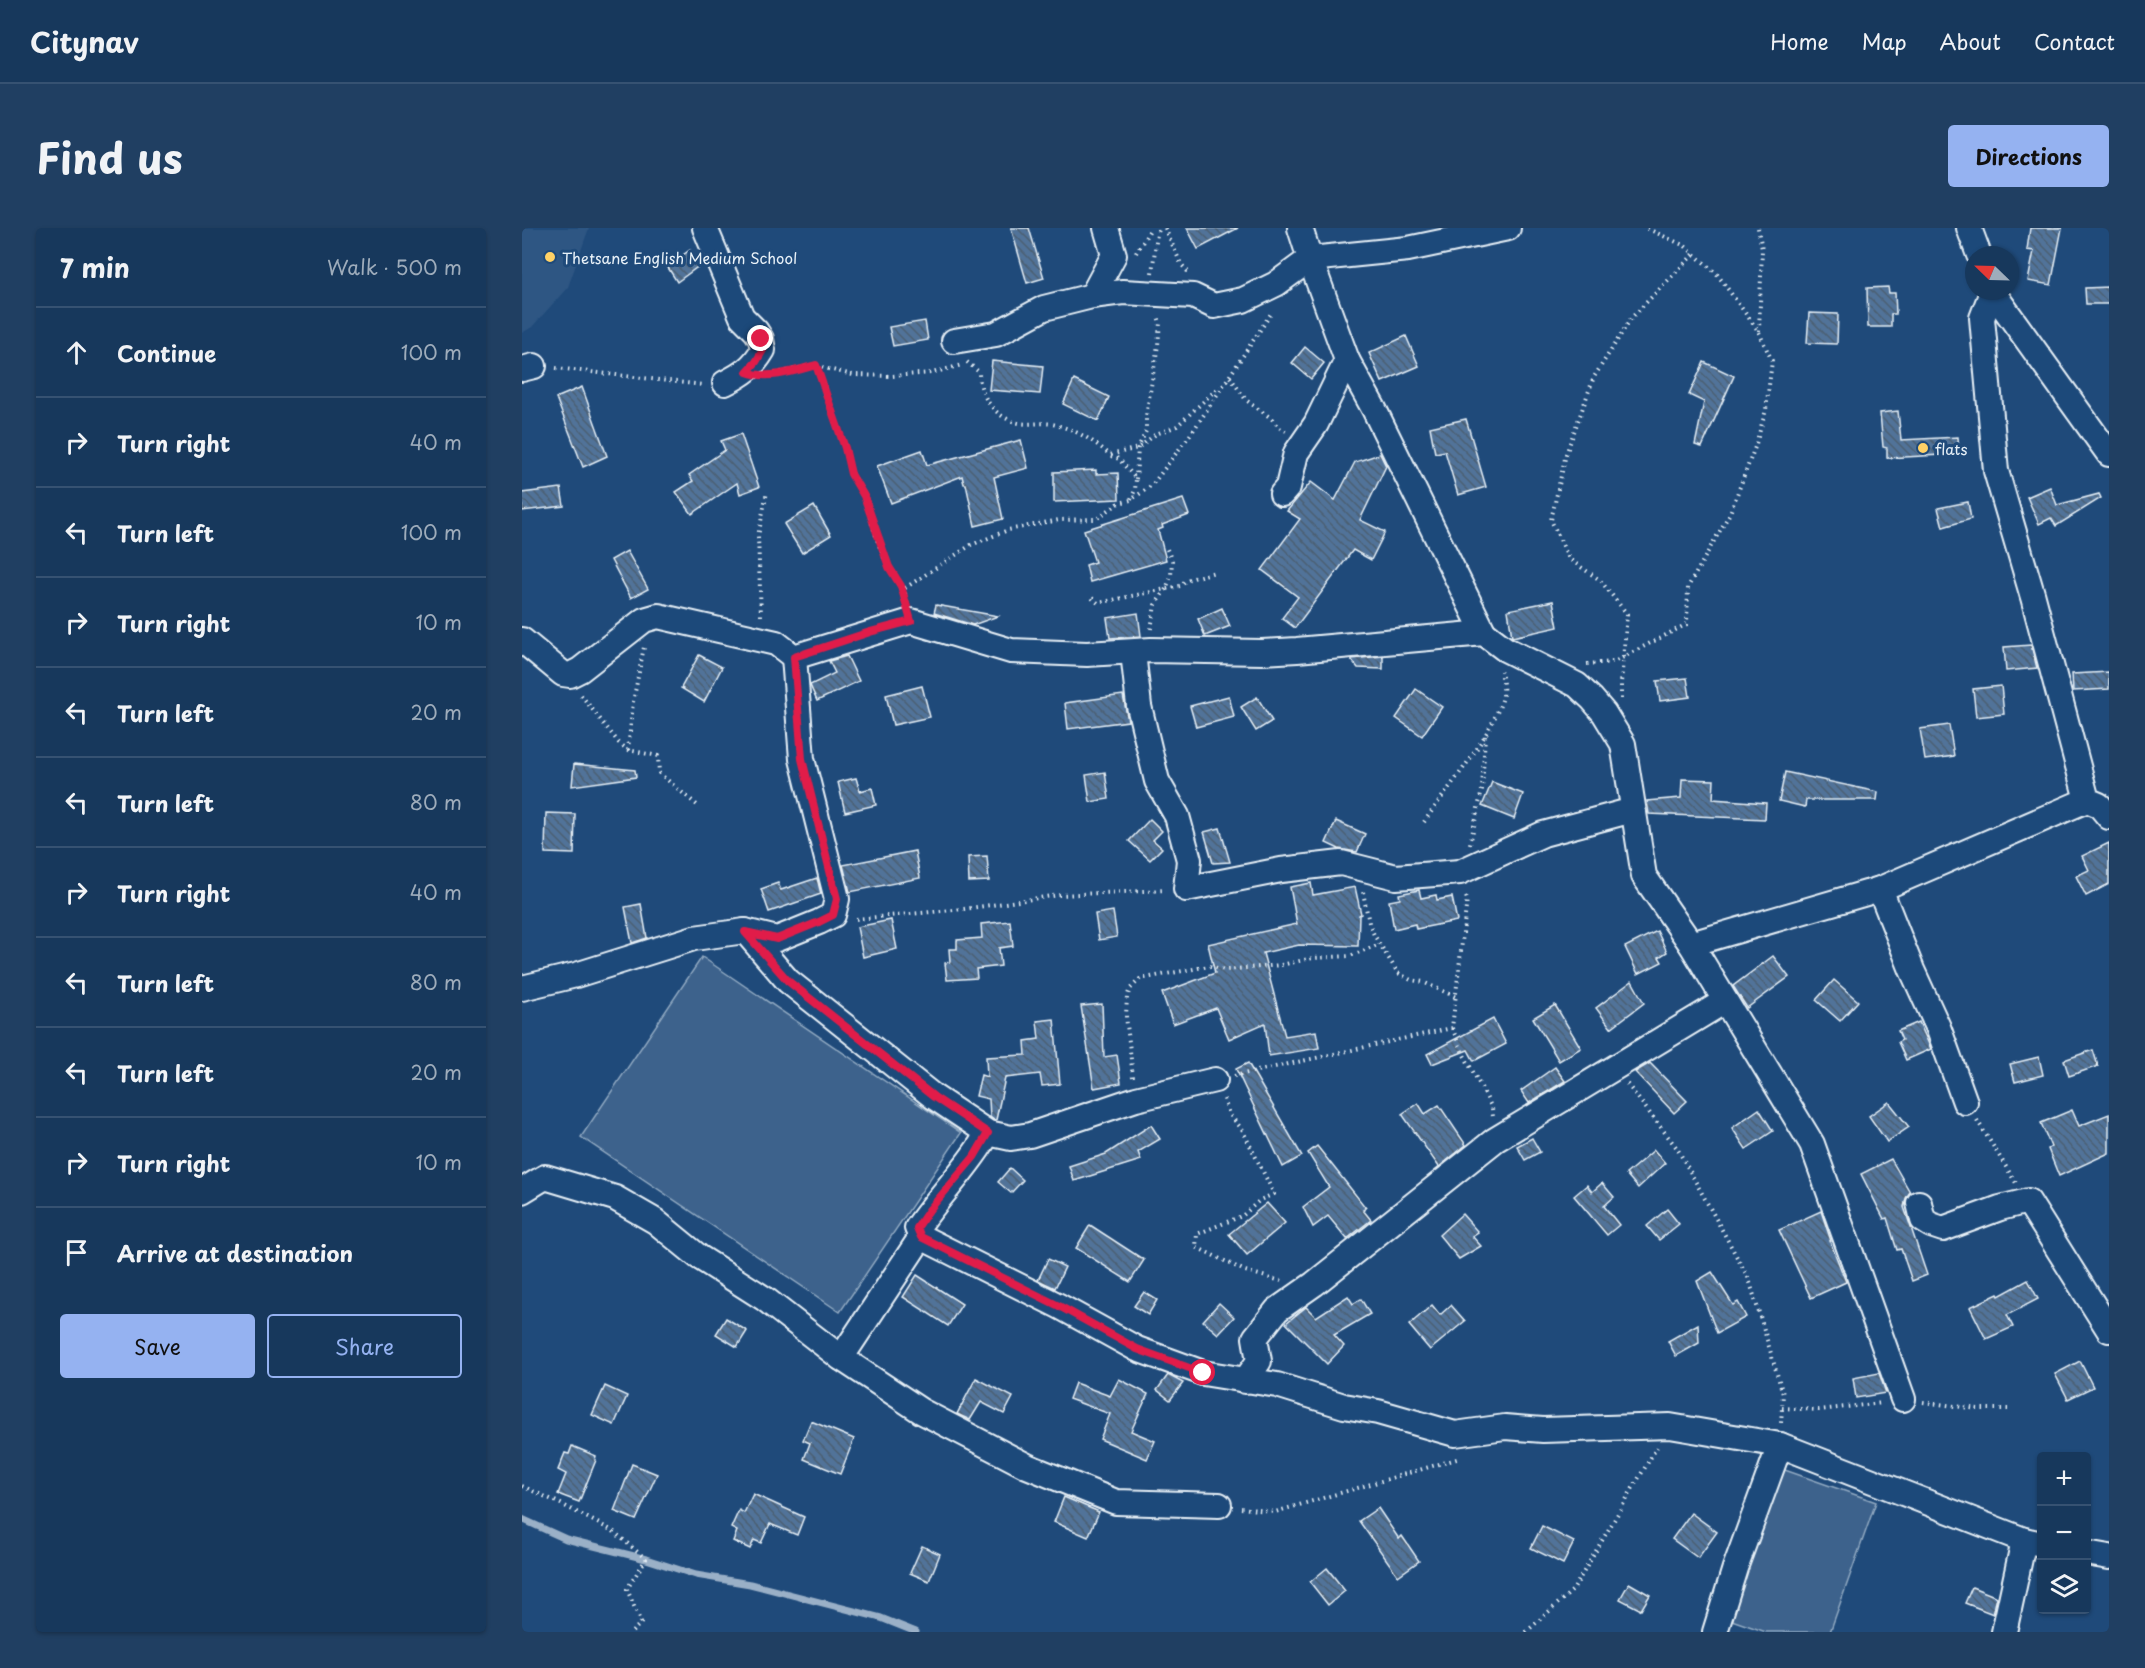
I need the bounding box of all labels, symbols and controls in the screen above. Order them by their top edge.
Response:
text: Citynav [30,20,139,63]
text: Home [1770,25,1829,57]
text: Map [1862,25,1907,57]
text: About [1940,25,2001,57]
text: Contact [2034,25,2115,57]
text: Find us [36,125,183,188]
button: Directions [1948,125,2109,187]
place label: Thetsane English Medium School [562,246,797,269]
north arrow [1965,246,2019,300]
text: 7 min [60,248,130,287]
marker: Thetsane English Medium School [543,250,557,264]
text: Walk · 500 m [327,252,462,282]
route end [747,325,773,351]
icon: ahead [60,336,93,369]
text: Continue [117,336,216,369]
text: 100 m [401,337,462,367]
icon: right [60,426,93,459]
text: Turn right [117,426,230,459]
text: 40 m [410,427,462,457]
place label: flats [1935,437,1968,460]
marker: flats [1916,441,1930,455]
icon: left [60,516,93,549]
text: Turn left [117,516,214,549]
text: 100 m [401,517,462,547]
icon: right [60,606,93,639]
text: Turn right [117,606,230,639]
text: 10 m [415,607,462,637]
icon: left [60,696,93,729]
text: Turn left [117,696,214,729]
text: 20 m [410,697,462,727]
icon: left [60,786,93,819]
text: Turn left [117,786,214,819]
text: 80 m [410,787,462,817]
icon: right [60,876,93,909]
text: Turn right [117,876,230,909]
text: 40 m [410,877,462,907]
icon: left [60,966,93,999]
text: Turn left [117,966,214,999]
text: 80 m [410,967,462,997]
icon: left [60,1056,93,1089]
text: Turn left [117,1056,214,1089]
text: 20 m [410,1057,462,1087]
icon: right [60,1146,93,1179]
text: Turn right [117,1146,230,1179]
text: 10 m [415,1147,462,1177]
icon: arrive [60,1236,93,1269]
text: Arrive at destination [117,1236,353,1269]
button: Save [60,1314,255,1378]
button: Share [267,1314,462,1378]
route start [1189,1359,1215,1385]
map controls [2037,1452,2091,1614]
button: + [2037,1452,2091,1506]
button: − [2037,1506,2091,1560]
button: layers [2037,1560,2091,1614]

